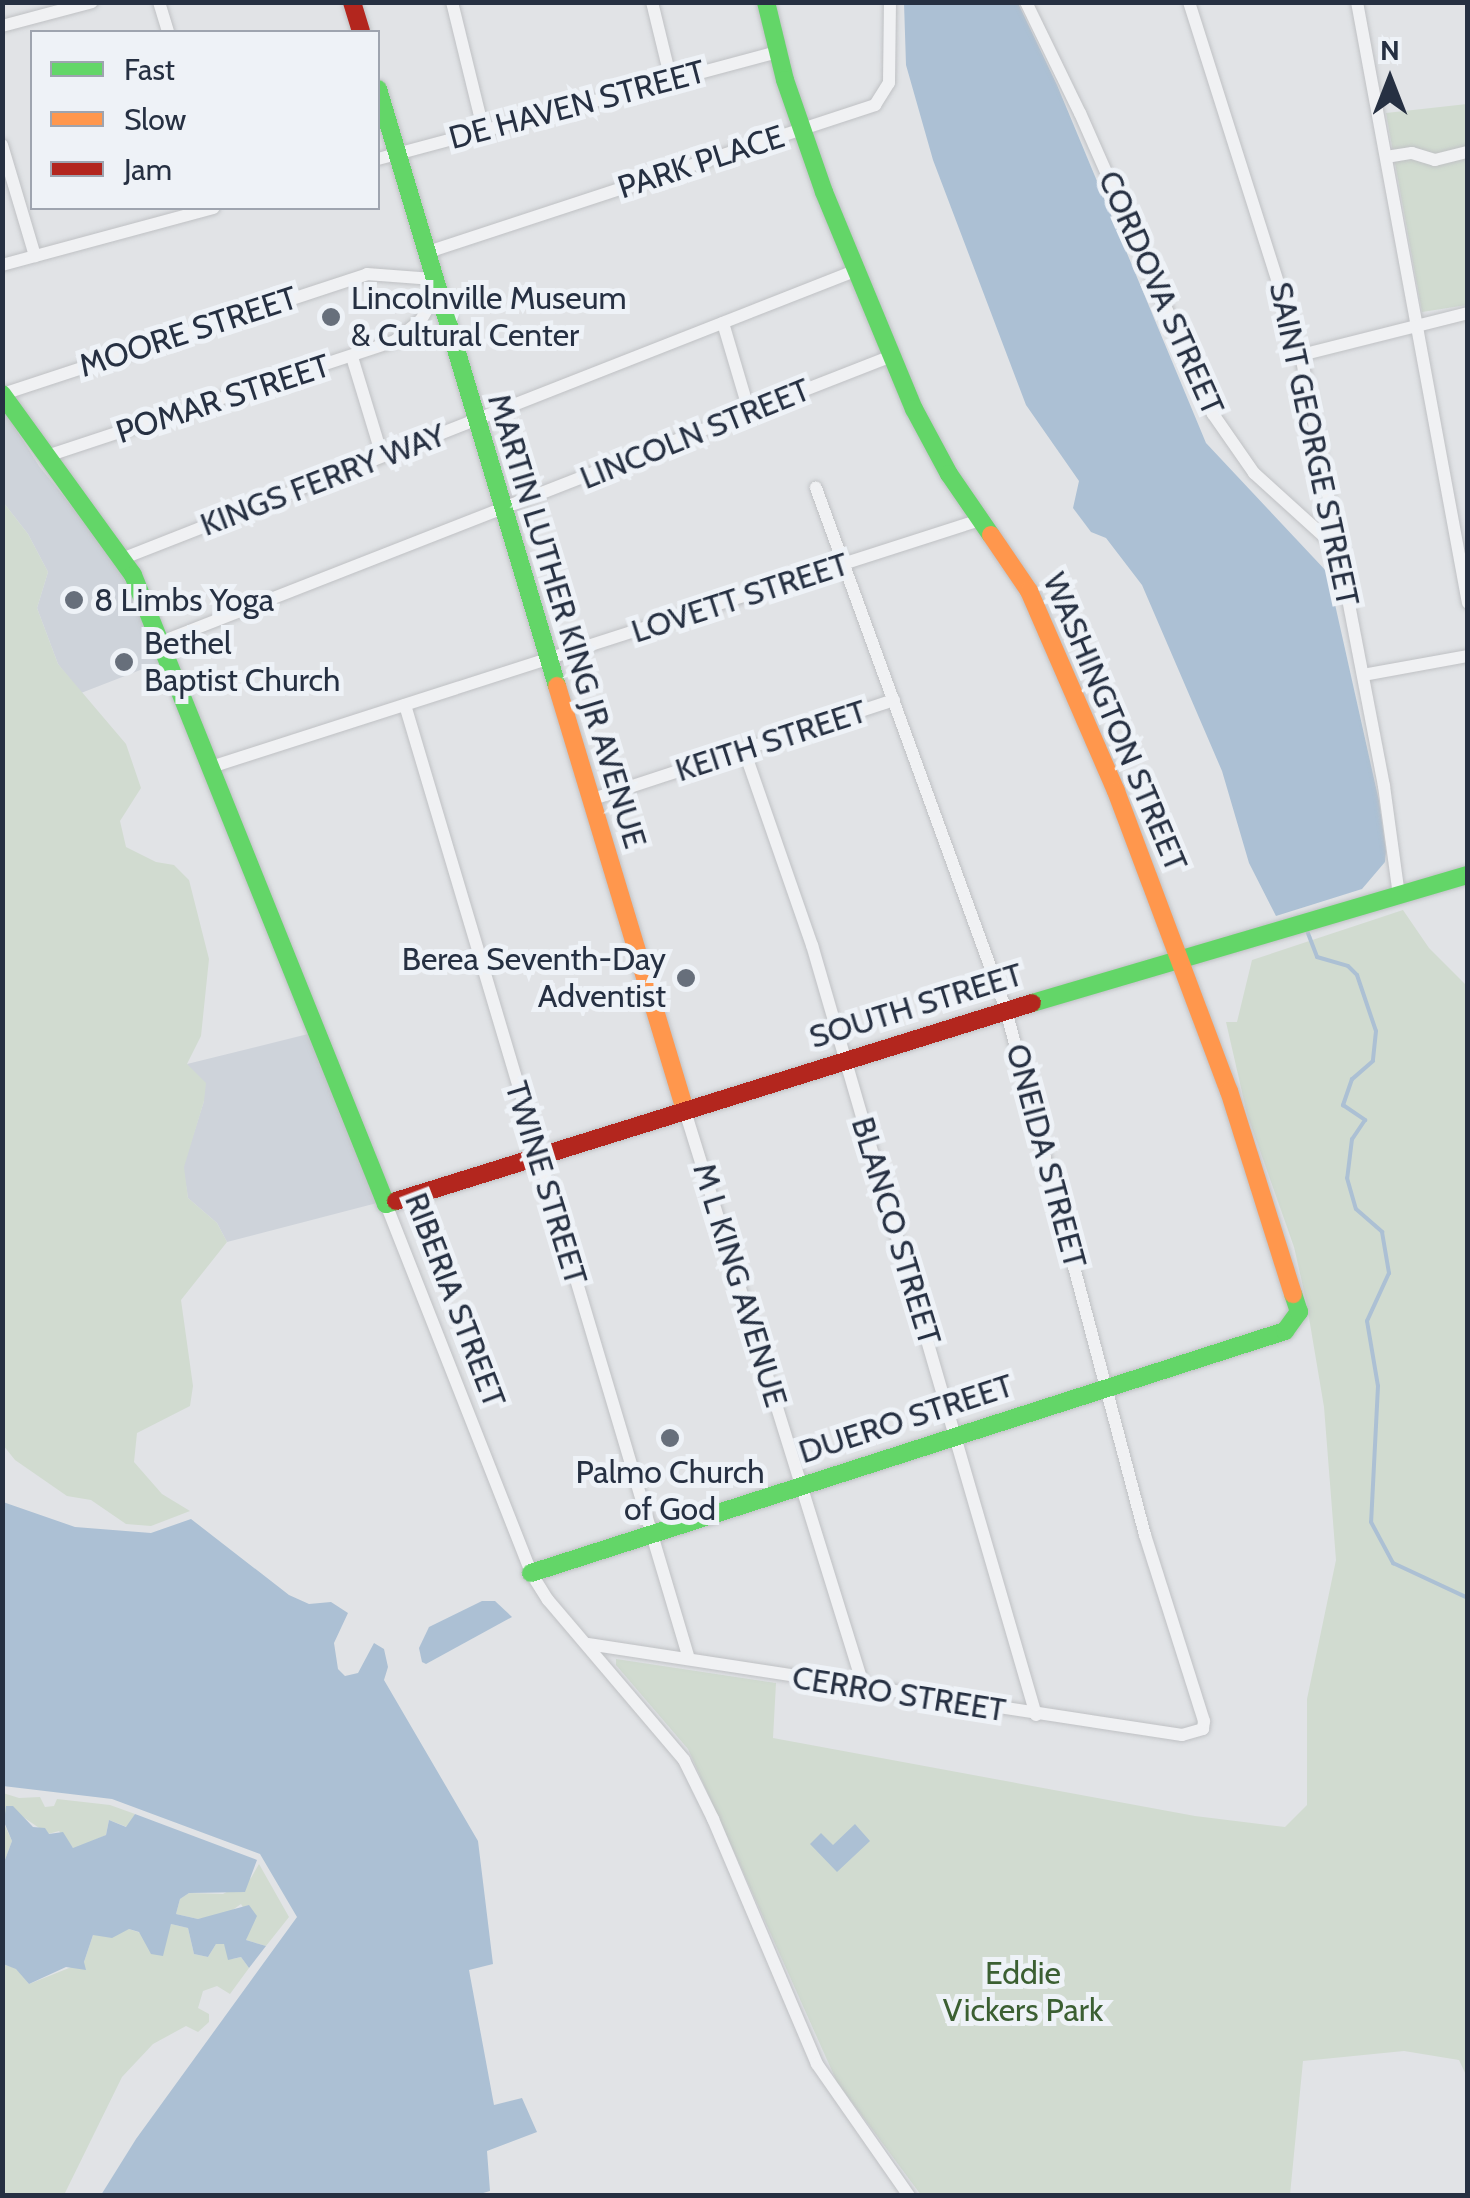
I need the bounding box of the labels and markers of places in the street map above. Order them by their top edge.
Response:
place label: Lincolnville Museum & Cultural Center [351,280,627,355]
marker: Lincolnville Museum & Cultural Center [320,306,342,328]
place label: 8 Limbs Yoga [94,581,274,619]
marker: 8 Limbs Yoga [63,589,85,611]
place label: Bethel Baptist Church [144,625,340,700]
marker: Bethel Baptist Church [113,651,135,673]
place label: Berea Seventh-Day Adventist [402,941,666,1016]
marker: Berea Seventh-Day Adventist [675,967,697,989]
marker: Palmo Church of God [659,1427,681,1449]
place label: Palmo Church of God [575,1454,765,1529]

